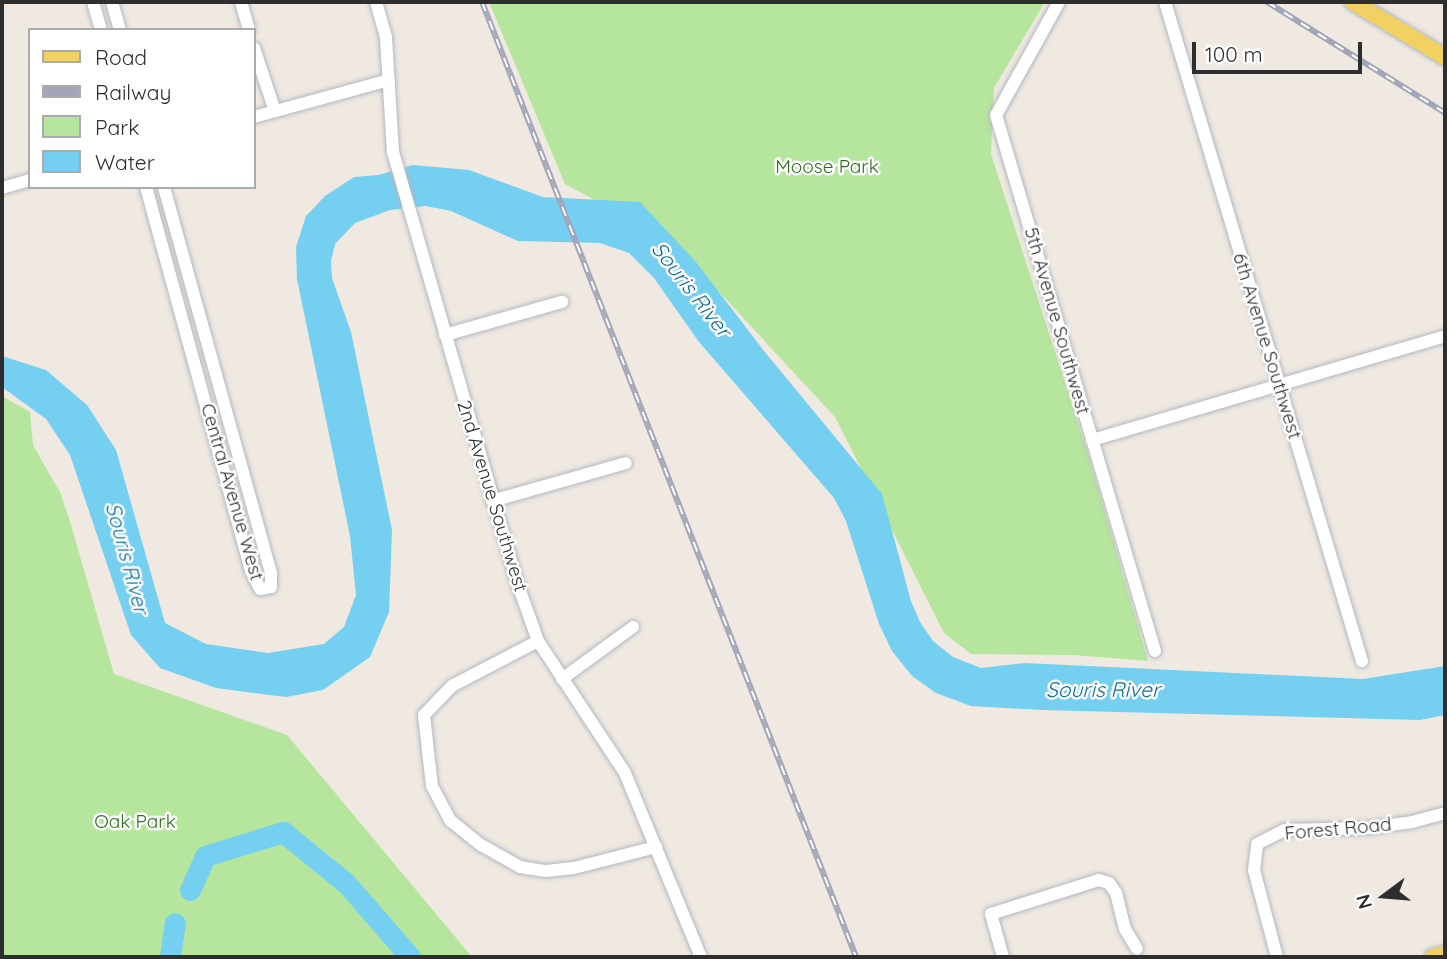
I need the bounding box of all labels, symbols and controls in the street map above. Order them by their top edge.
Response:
legend [28,28,256,189]
scale bar [1195,28,1365,72]
text: 100 m [1205,41,1263,67]
text: Road [95,44,147,70]
text: Railway [95,79,171,105]
text: Park [95,114,139,140]
text: Water [95,149,155,175]
park label: Moose Park [775,156,879,178]
street label: 5th Avenue Southwest [1019,225,1095,417]
water label: Souris River [647,236,737,342]
street label: 6th Avenue Southwest [1228,250,1306,442]
street label: 2nd Avenue Southwest [452,398,532,594]
street label: Central Avenue West [196,401,268,583]
water label: Souris River [101,500,155,616]
water label: Souris River [1046,676,1160,702]
park label: Oak Park [94,811,176,833]
street label: Forest Road [1284,813,1392,845]
north arrow [1349,861,1419,931]
text: N [1350,892,1377,912]

